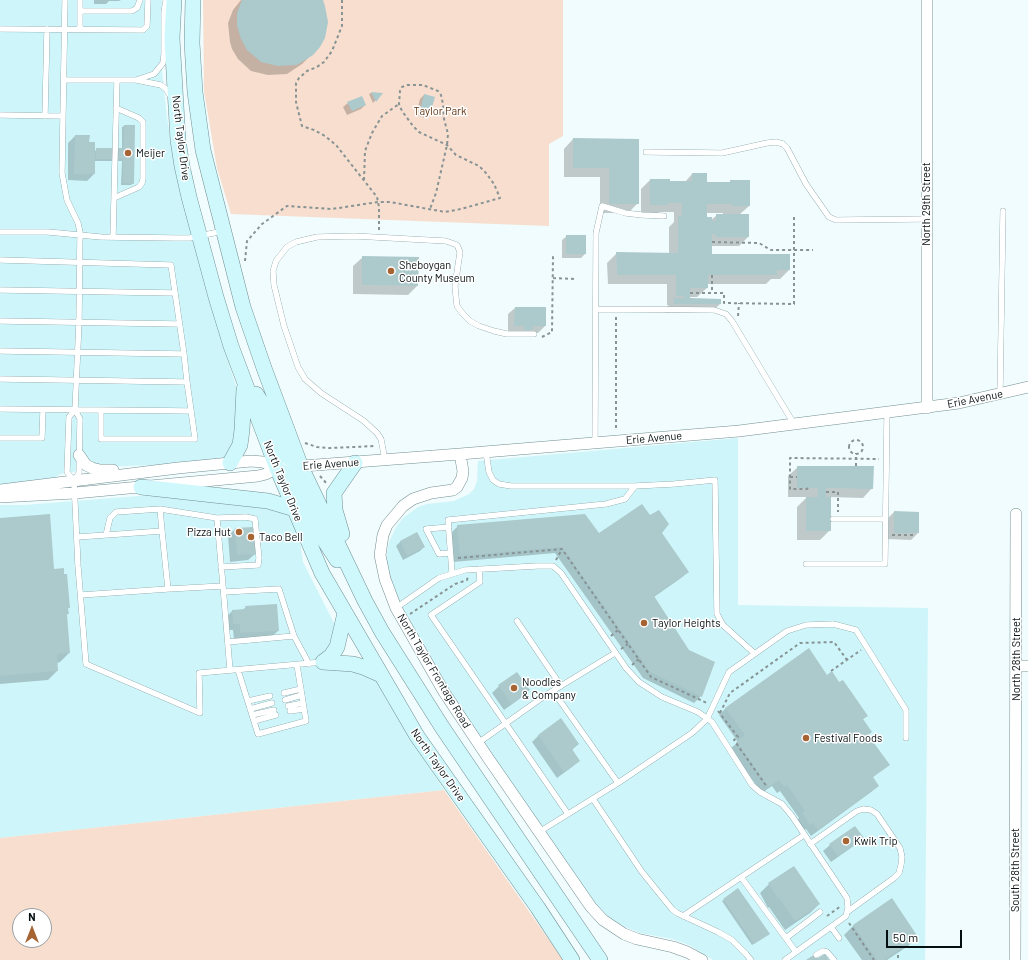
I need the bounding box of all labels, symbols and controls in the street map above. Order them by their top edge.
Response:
street label: North Taylor Drive [169,95,193,181]
park label: Taylor Park [413,104,467,118]
place label: Meijer [136,146,165,160]
marker: Meijer [123,148,133,158]
street label: North 29th Street [919,162,933,246]
place label: Sheboygan County Museum [399,258,475,284]
marker: Sheboygan County Museum [386,266,396,276]
street label: Erie Avenue [946,387,1004,411]
street label: Erie Avenue [625,429,683,447]
street label: North Taylor Drive [261,439,305,523]
street label: Erie Avenue [302,455,360,473]
place label: Pizza Hut [187,525,231,539]
marker: Pizza Hut [234,527,244,537]
place label: Taco Bell [259,530,302,544]
marker: Taco Bell [246,532,256,542]
street label: North Taylor Frontage Road [395,611,473,731]
place label: Taylor Heights [652,616,720,630]
street label: North 28th Street [1009,617,1023,701]
marker: Taylor Heights [639,618,649,628]
place label: Noodles & Company [522,675,576,701]
marker: Noodles & Company [509,683,519,693]
street label: North Taylor Drive [408,726,468,804]
place label: Festival Foods [814,731,882,745]
marker: Festival Foods [801,733,811,743]
street label: South 28th Street [1008,828,1022,912]
place label: Kwik Trip [854,834,898,848]
marker: Kwik Trip [841,836,851,846]
north arrow [12,908,52,948]
text: N [28,910,36,923]
scale bar [888,922,964,948]
text: 50 m [893,930,918,944]

